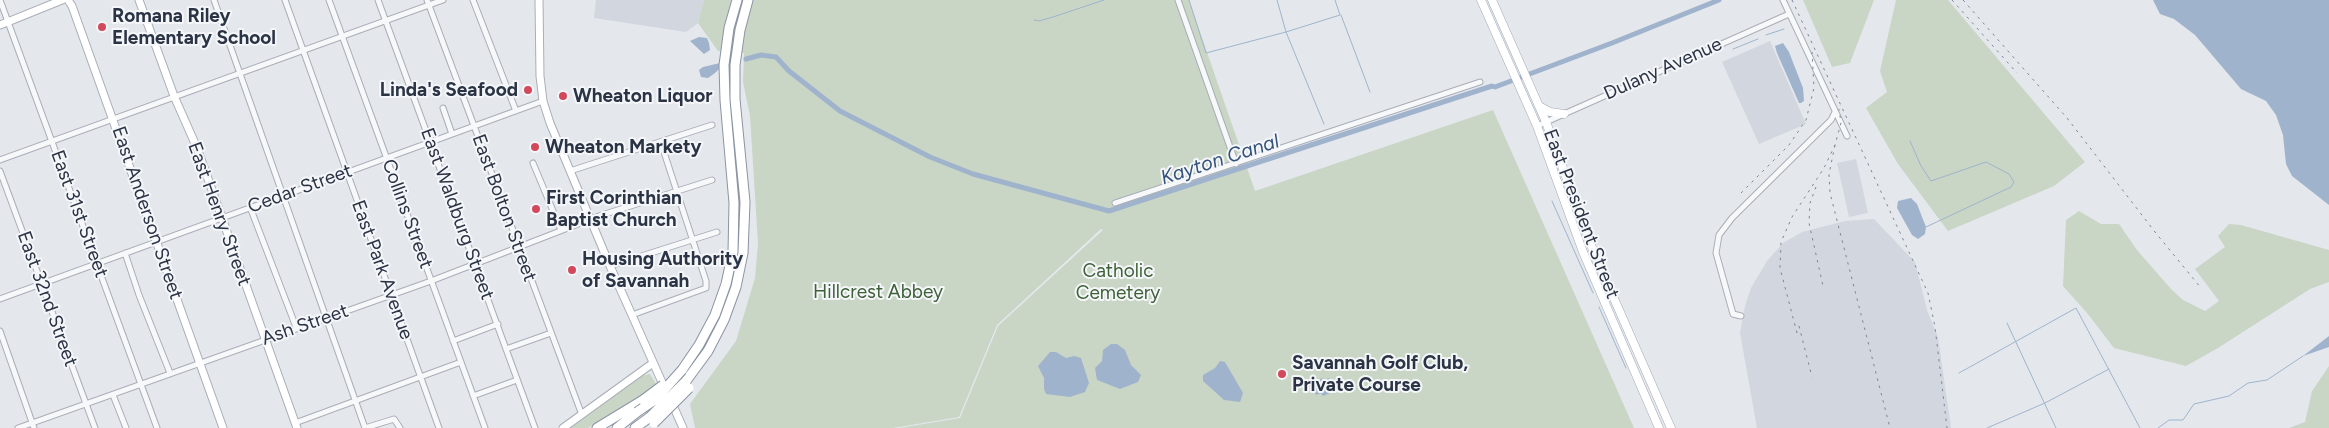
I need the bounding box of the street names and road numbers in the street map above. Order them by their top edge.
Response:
street label: Dulany Avenue [1600,33,1726,105]
street label: East Anderson Street [107,124,187,302]
street label: East Waldburg Street [415,125,499,303]
street label: East President Street [1538,126,1624,302]
street label: East Bolton Street [467,131,541,285]
street label: East Henry Street [182,139,256,289]
street label: East 31st Street [45,147,113,281]
street label: Collins Street [377,156,437,272]
street label: Cedar Street [245,160,355,218]
street label: East Park Avenue [346,197,418,343]
street label: East 32nd Street [12,228,82,370]
street label: Ash Street [259,300,351,350]

